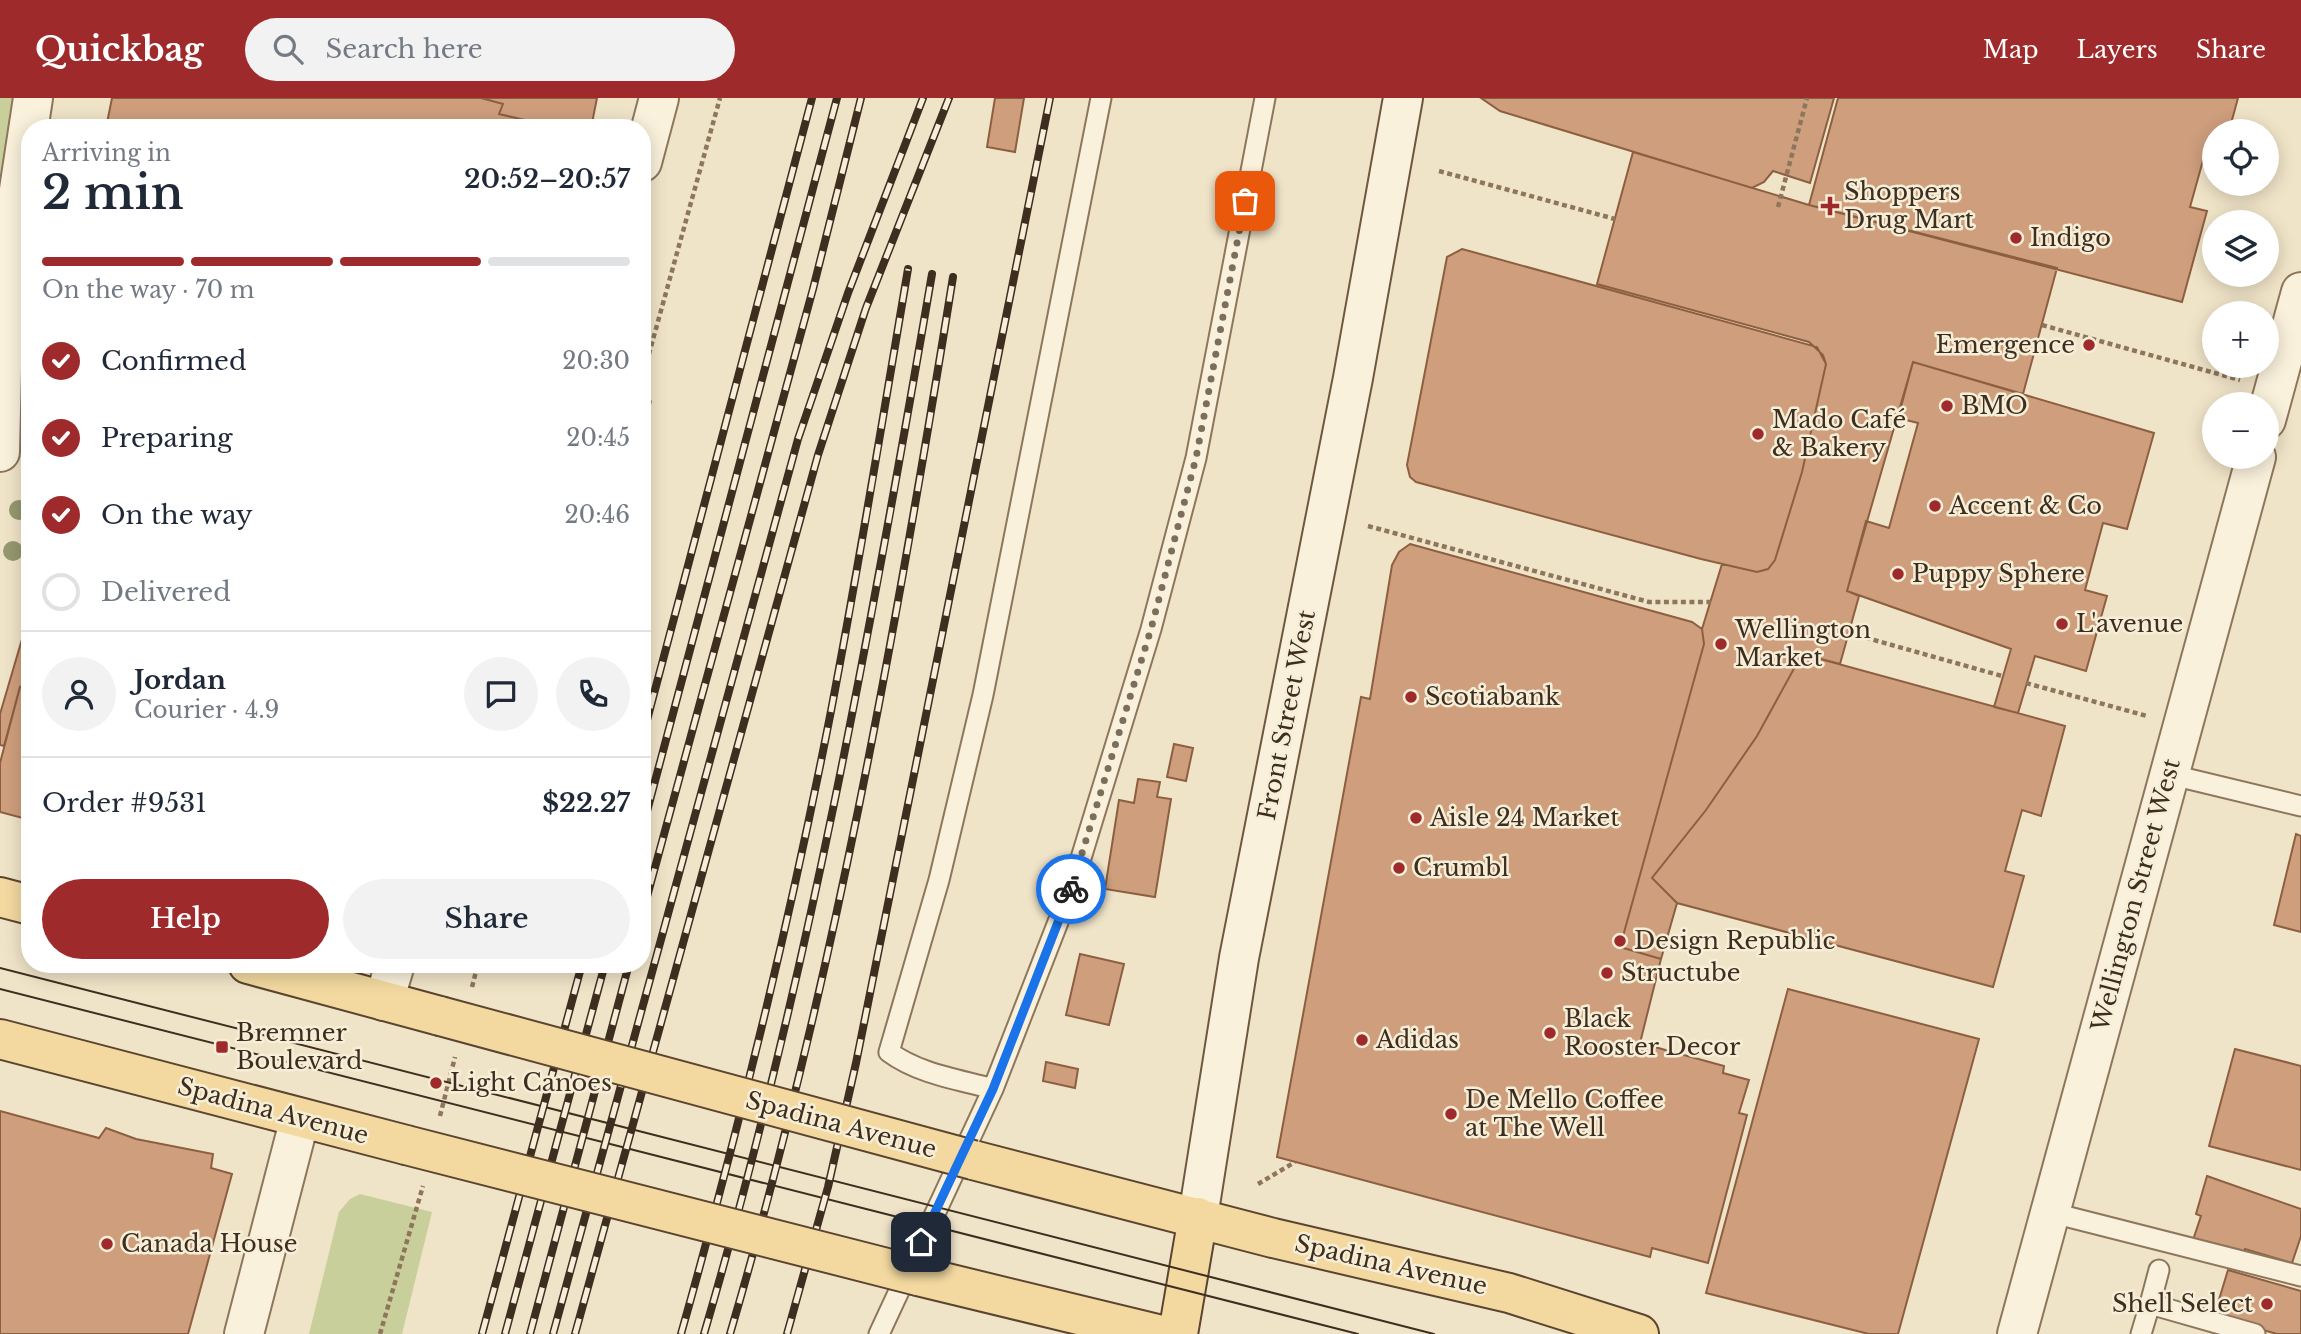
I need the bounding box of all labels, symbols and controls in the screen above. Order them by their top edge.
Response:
search box [245,18,735,81]
text: Quickbag [35,29,203,70]
icon: search [269,30,307,68]
text: Search here [325,33,483,65]
text: Map [1983,35,2039,64]
text: Layers [2077,35,2158,64]
text: Share [2196,35,2266,64]
map controls [2202,119,2279,469]
button: locate [2202,119,2279,196]
text: Arriving in [42,139,171,167]
text: 20:52–20:57 [464,163,630,195]
text: 2 min [42,164,184,221]
pin [1215,171,1275,231]
place label: Shoppers Drug Mart [1844,177,1974,234]
icon: bag [1226,182,1264,220]
marker: Shoppers Drug Mart [1822,198,1838,214]
button: layers [2202,210,2279,287]
place label: Indigo [2030,223,2111,252]
marker: Indigo [2008,230,2024,246]
text: On the way · 70 m [42,276,255,304]
button: + [2202,301,2279,378]
place label: Emergence [1935,330,2075,359]
marker: Emergence [2081,337,2097,353]
icon: check [42,342,80,380]
text: Confirmed [101,345,246,377]
text: 20:30 [562,347,630,375]
place label: BMO [1961,391,2028,420]
button: − [2202,392,2279,469]
marker: BMO [1939,398,1955,414]
place label: Mado Café & Bakery [1772,405,1906,462]
icon: check [42,419,80,457]
text: Preparing [101,422,233,454]
text: 20:45 [566,424,630,452]
marker: Mado Café & Bakery [1750,426,1766,442]
place label: Accent & Co [1948,491,2102,520]
icon: check [42,496,80,534]
marker: Accent & Co [1927,498,1943,514]
text: On the way [101,499,253,531]
text: 20:46 [565,501,630,529]
place label: Puppy Sphere [1912,559,2085,588]
marker: Puppy Sphere [1890,566,1906,582]
text: Delivered [101,576,231,608]
street label: Front Street West [1252,607,1321,822]
place label: L'avenue [2076,609,2183,638]
place label: Wellington Market [1734,615,1871,672]
marker: L'avenue [2054,616,2070,632]
marker: Wellington Market [1713,636,1729,652]
button: person [42,657,116,731]
button: chat [464,657,538,731]
button: phone [556,657,630,731]
text: Jordan [134,664,226,696]
place label: Scotiabank [1425,682,1560,711]
marker: Scotiabank [1403,689,1419,705]
text: Courier · 4.9 [134,696,279,724]
street label: Wellington Street West [2085,755,2186,1035]
text: Order #9531 [42,787,207,819]
text: $22.27 [542,787,630,819]
place label: Aisle 24 Market [1429,803,1619,832]
marker: Aisle 24 Market [1408,810,1424,826]
place label: Crumbl [1413,853,1509,882]
courier [1036,854,1106,924]
marker: Crumbl [1391,860,1407,876]
icon: bike [1052,870,1090,908]
button: Help [42,879,329,959]
button: Share [343,879,630,959]
place label: Design Republic [1634,926,1835,955]
marker: Design Republic [1612,933,1628,949]
place label: Structube [1621,958,1740,987]
marker: Structube [1599,965,1615,981]
place label: Black Rooster Decor [1564,1004,1741,1061]
place label: Bremner Boulevard [236,1018,363,1075]
place label: Adidas [1375,1025,1459,1054]
marker: Black Rooster Decor [1542,1025,1558,1041]
marker: Adidas [1354,1032,1370,1048]
marker: Bremner Boulevard [214,1039,230,1055]
place label: Light Canoes [450,1068,612,1097]
street label: Spadina Avenue [175,1071,372,1150]
marker: Light Canoes [428,1075,444,1091]
street label: Spadina Avenue [743,1085,940,1164]
place label: De Mello Coffee at The Well [1465,1085,1664,1142]
marker: De Mello Coffee at The Well [1443,1106,1459,1122]
pin [891,1212,951,1272]
icon: home [902,1223,940,1261]
street label: Spadina Avenue [1292,1228,1490,1301]
place label: Canada House [121,1229,297,1258]
marker: Canada House [99,1236,115,1252]
place label: Shell Select [2112,1289,2253,1318]
marker: Shell Select [2259,1296,2275,1312]

